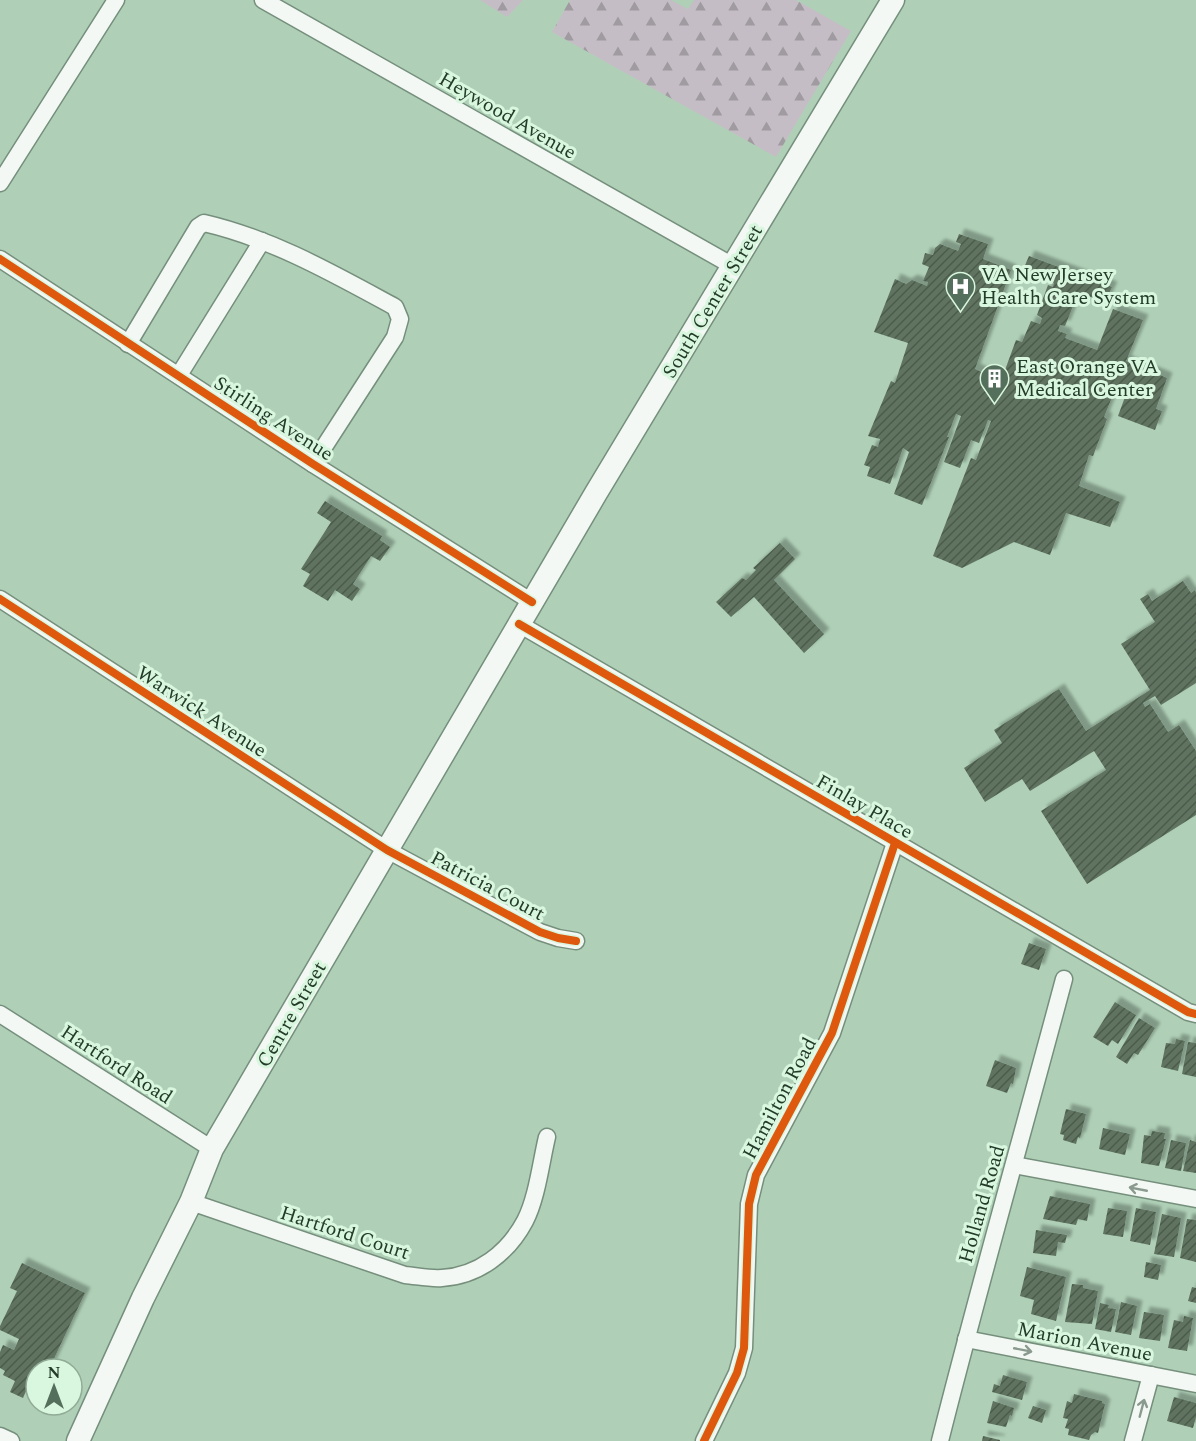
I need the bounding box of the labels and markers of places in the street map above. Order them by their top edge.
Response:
place label: VA New Jersey Health Care System [981,260,1156,313]
hospital icon: VA New Jersey Health Care System [944,270,976,312]
place label: East Orange VA Medical Center [1016,352,1159,405]
building icon: East Orange VA Medical Center [979,362,1011,404]

